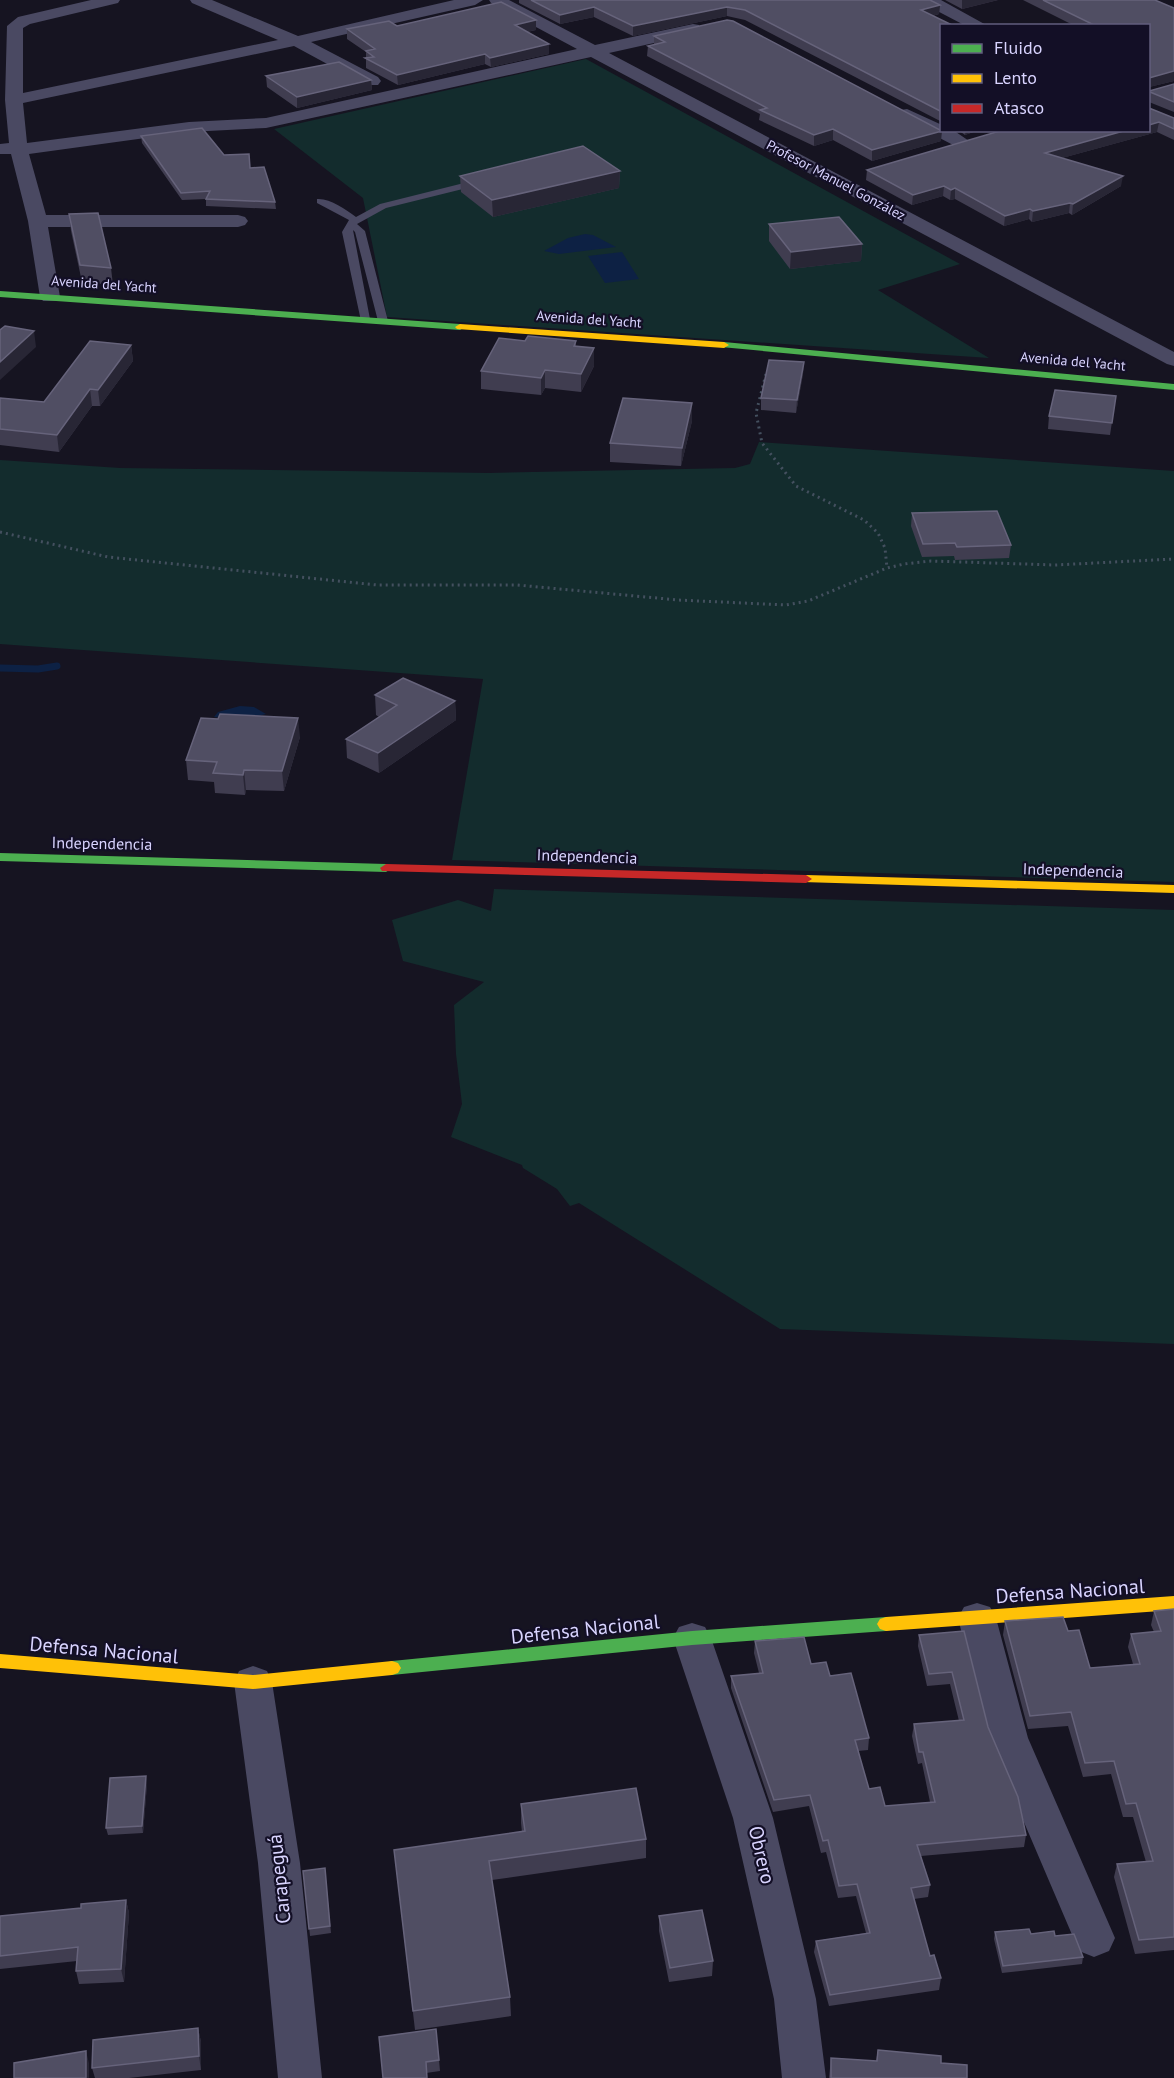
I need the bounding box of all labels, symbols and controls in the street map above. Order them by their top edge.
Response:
legend [940,24,1150,132]
text: Fluido [994,36,1042,59]
text: Lento [994,66,1037,89]
text: Atasco [994,96,1044,119]
street label: Profesor Manuel González [763,136,909,224]
street label: Avenida del Yacht [51,271,158,297]
street label: Avenida del Yacht [536,306,643,332]
street label: Avenida del Yacht [1020,347,1127,375]
street label: Independencia [52,832,152,854]
street label: Independencia [536,844,638,868]
street label: Independencia [1022,858,1124,882]
street label: Defensa Nacional [995,1573,1146,1609]
street label: Defensa Nacional [509,1608,661,1650]
street label: Defensa Nacional [28,1631,180,1669]
street label: Obrero [743,1823,781,1887]
street label: Carapeguá [261,1833,297,1925]

